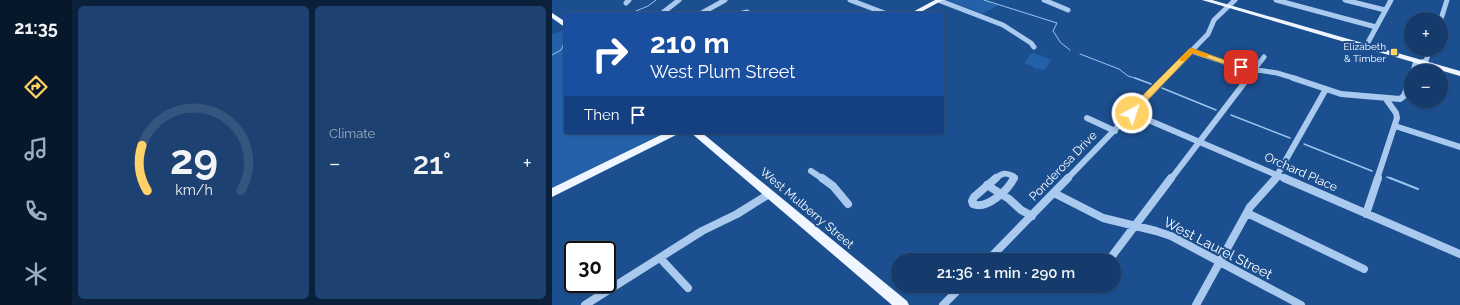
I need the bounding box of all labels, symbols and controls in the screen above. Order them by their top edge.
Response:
map controls [1404,12,1448,108]
button: + [1404,12,1448,56]
text: 21:35 [14,17,58,38]
text: 210 m [650,27,730,60]
icon: right [584,28,636,80]
place label: Elizabeth & Timber [1343,41,1386,64]
marker: Elizabeth & Timber [1389,47,1399,57]
pin [1224,50,1258,84]
icon: arrive [1230,56,1252,78]
text: West Plum Street [650,61,795,82]
button: − [1404,64,1448,108]
icon: directions [22,73,50,101]
position arrow [1111,92,1153,134]
icon: arrive [627,104,649,126]
text: Then [584,106,619,124]
text: Climate [329,126,375,141]
street label: Ponderosa Drive [1026,128,1100,204]
text: 29 [170,134,217,183]
icon: music [22,135,50,163]
text: 21° [413,146,451,181]
text: − [329,150,341,176]
text: + [523,150,532,176]
street label: Orchard Place [1262,150,1340,194]
street label: West Mulberry Street [757,165,857,251]
text: km/h [175,181,212,197]
icon: phone [22,197,50,225]
street label: West Laurel Street [1161,214,1275,282]
speed limit sign: 30 [564,241,616,293]
icon: climate [22,260,50,288]
text: 21:36 · 1 min · 290 m [937,264,1075,282]

